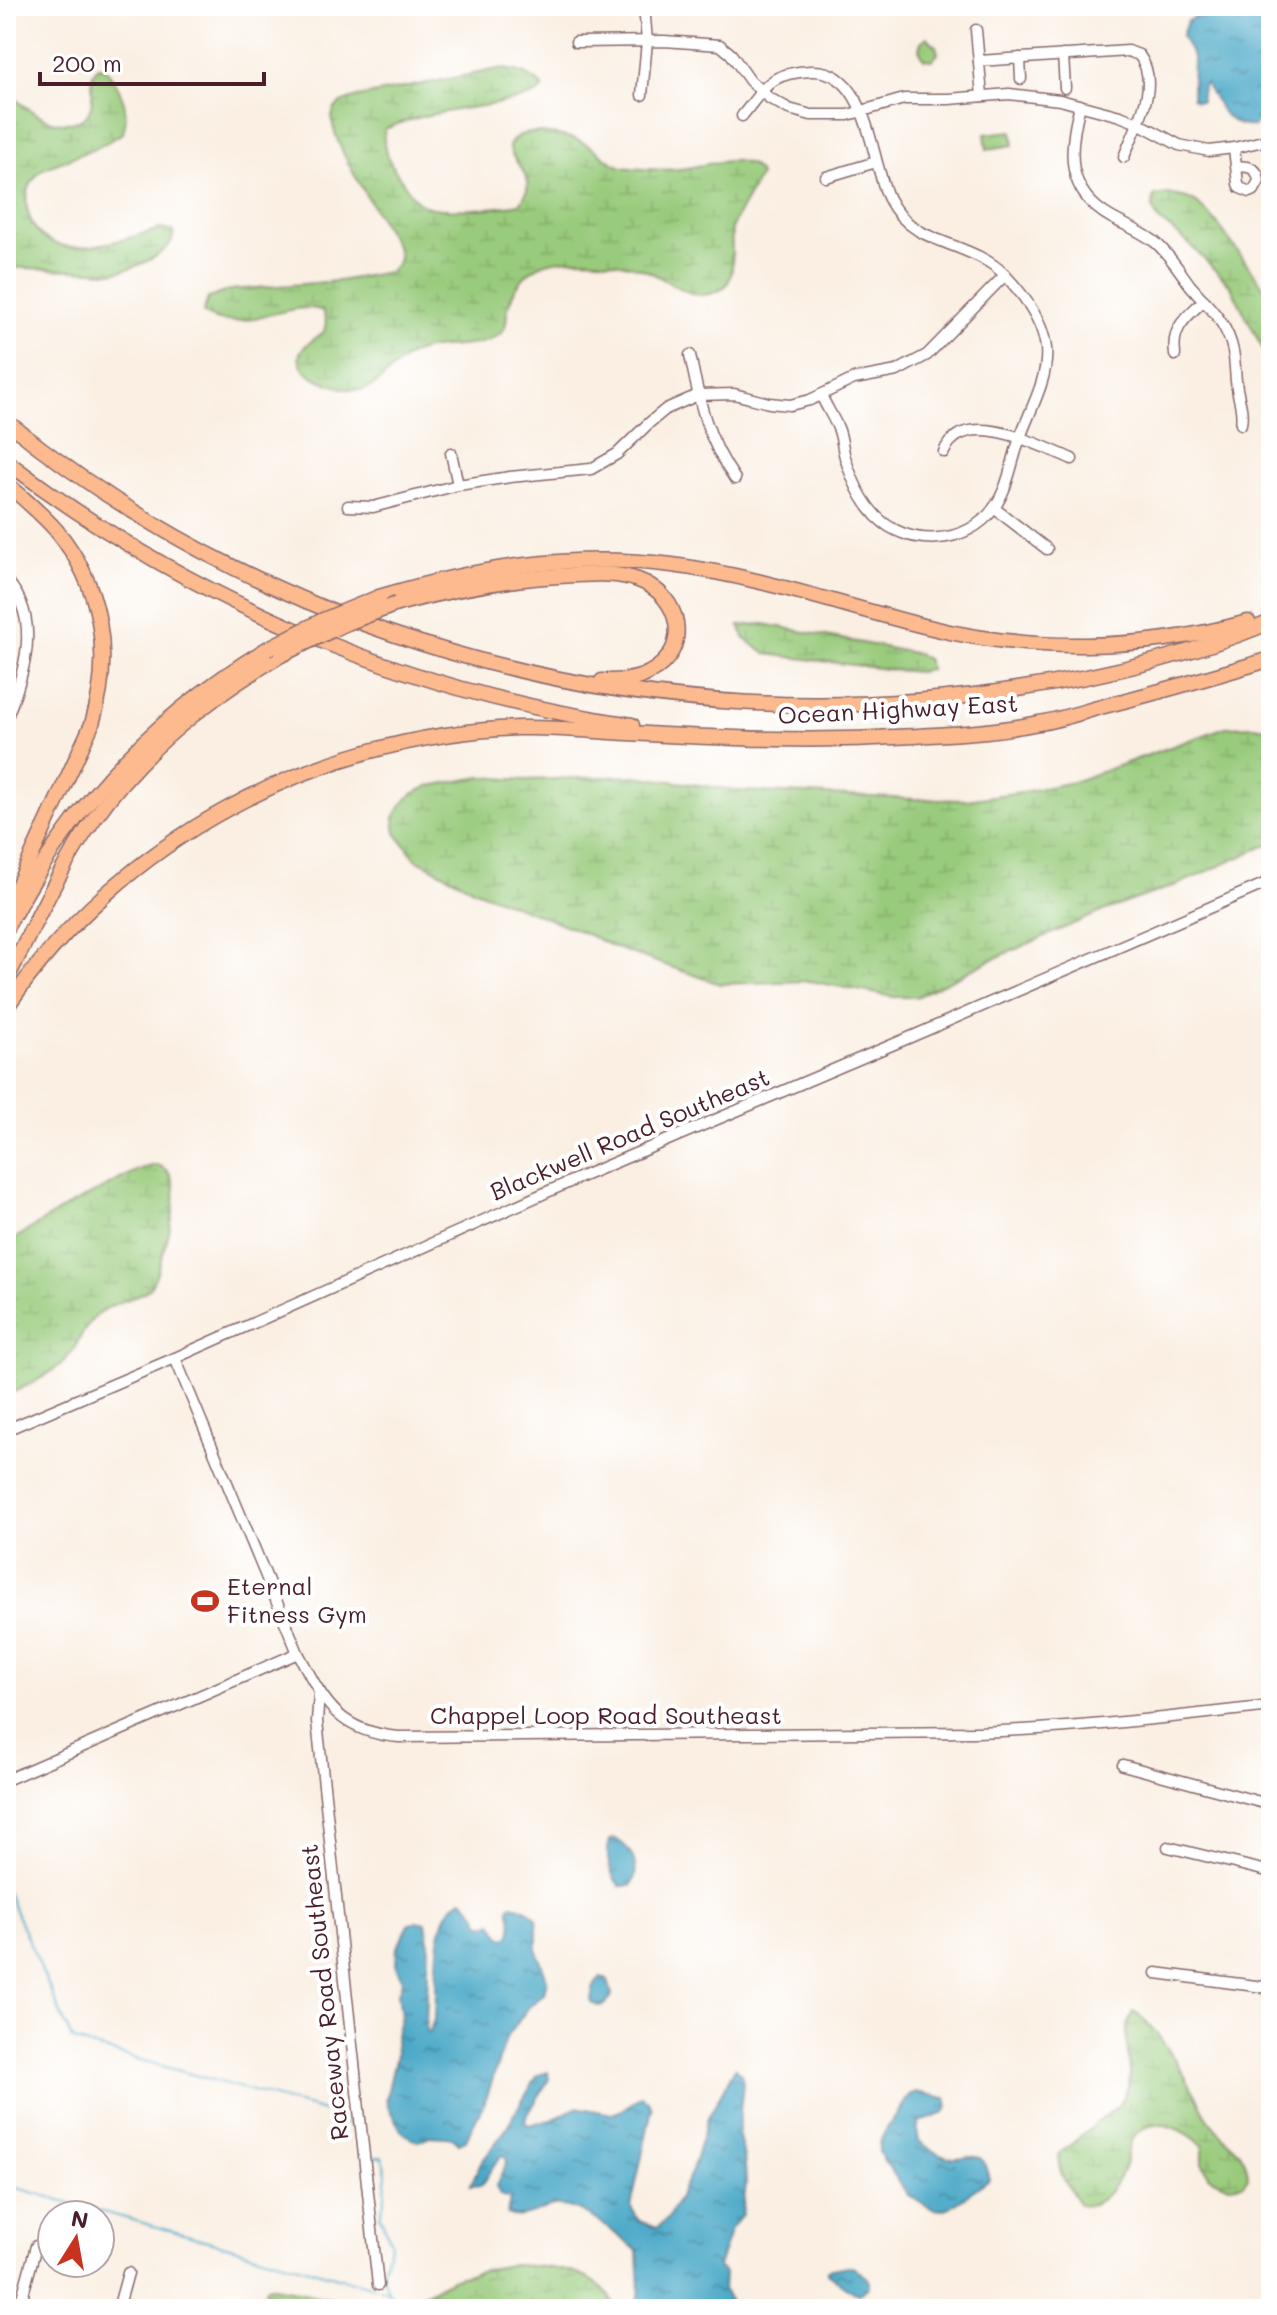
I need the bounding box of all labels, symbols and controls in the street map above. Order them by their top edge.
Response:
scale bar [40,36,264,86]
text: 200 m [52,47,122,78]
street label: Ocean Highway East [777,687,1019,730]
street label: Blackwell Road Southeast [485,1061,774,1207]
place label: Eternal Fitness Gym [227,1570,367,1629]
sports icon: Eternal Fitness Gym [190,1586,220,1616]
street label: Chappel Loop Road Southeast [430,1699,782,1730]
street label: Raceway Road Southeast [293,1843,354,2142]
north arrow [36,2199,116,2279]
text: N [69,2203,91,2235]

